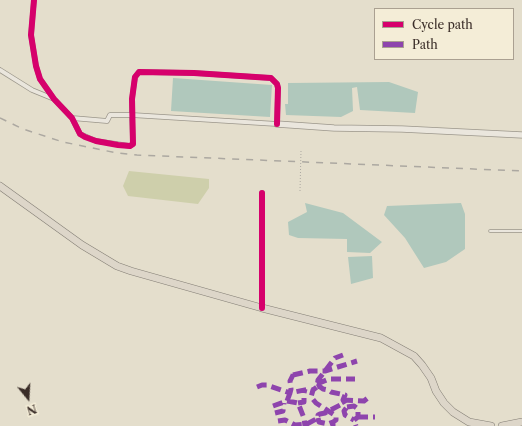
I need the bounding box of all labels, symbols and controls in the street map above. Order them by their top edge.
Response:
legend [374,8,514,60]
text: Cycle path [412,17,473,32]
text: Path [412,37,438,52]
north arrow [8,378,48,418]
text: N [25,401,38,418]

